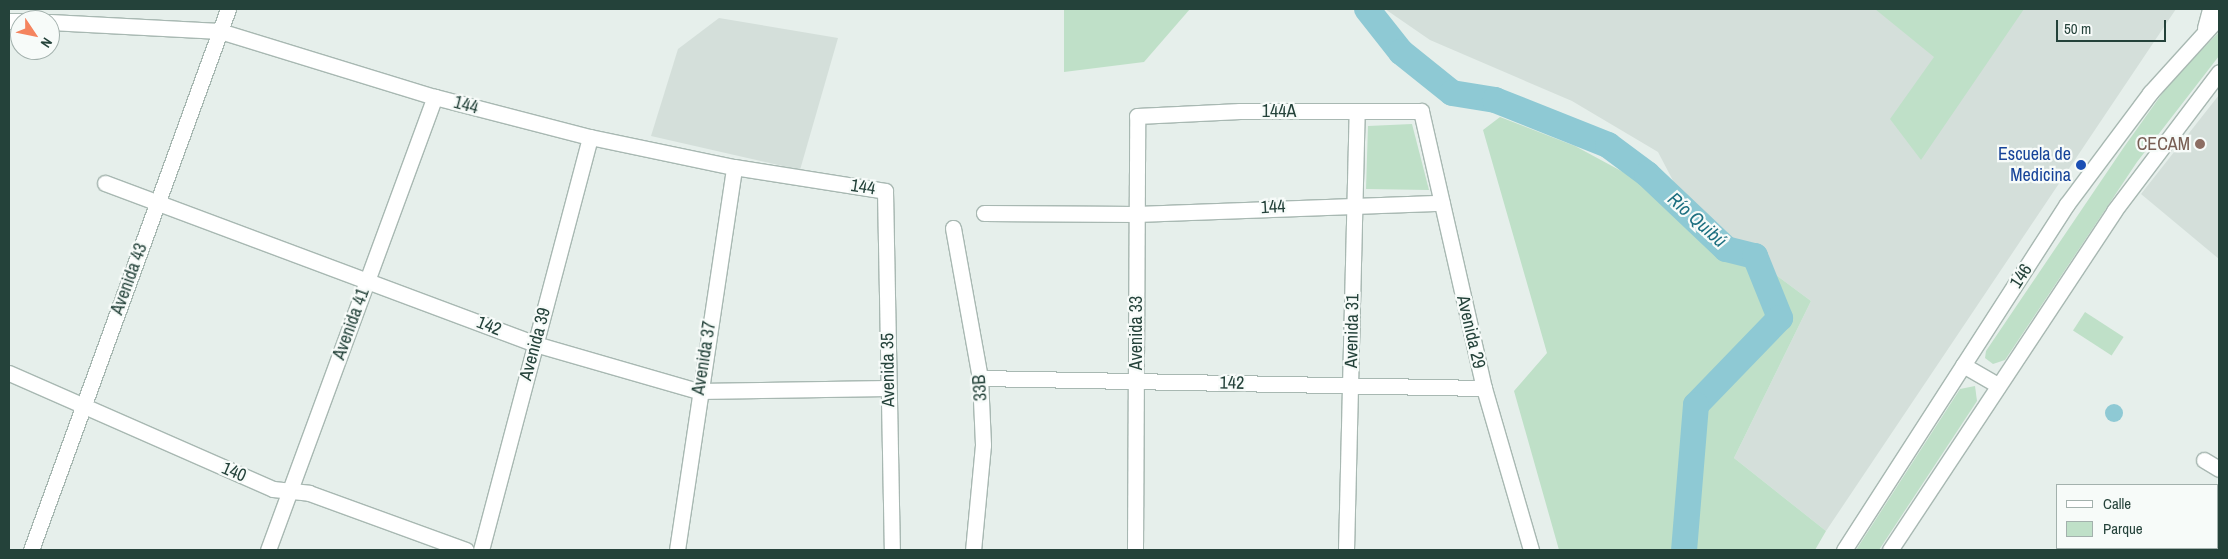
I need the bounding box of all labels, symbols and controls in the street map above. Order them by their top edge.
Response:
north arrow [10,10,60,60]
scale bar [2058,10,2168,42]
text: 50 m [2064,18,2091,39]
text: N [37,34,56,51]
street label: 144 [451,91,481,119]
street label: 144A [1262,100,1296,122]
place label: CECAM [2137,133,2190,155]
marker: CECAM [2194,138,2206,150]
place label: Escuela de Medicina [1998,144,2071,186]
marker: Escuela de Medicina [2075,159,2087,171]
street label: 144 [849,174,877,200]
water label: Río Quibú [1663,188,1731,252]
street label: 144 [1260,196,1286,218]
street label: Avenida 43 [106,240,152,318]
street label: 146 [2005,260,2037,292]
street label: Avenida 41 [328,285,374,363]
street label: Avenida 29 [1452,293,1490,371]
street label: Avenida 31 [1341,294,1363,368]
street label: Avenida 33 [1125,296,1147,370]
street label: Avenida 39 [515,305,555,383]
street label: 142 [474,312,504,340]
street label: Avenida 37 [688,320,720,396]
street label: Avenida 35 [877,333,899,407]
street label: 142 [1220,372,1244,394]
street label: 33B [968,374,992,402]
street label: 140 [218,457,250,487]
legend [2056,484,2218,549]
text: Calle [2103,493,2131,514]
text: Parque [2103,518,2143,539]

